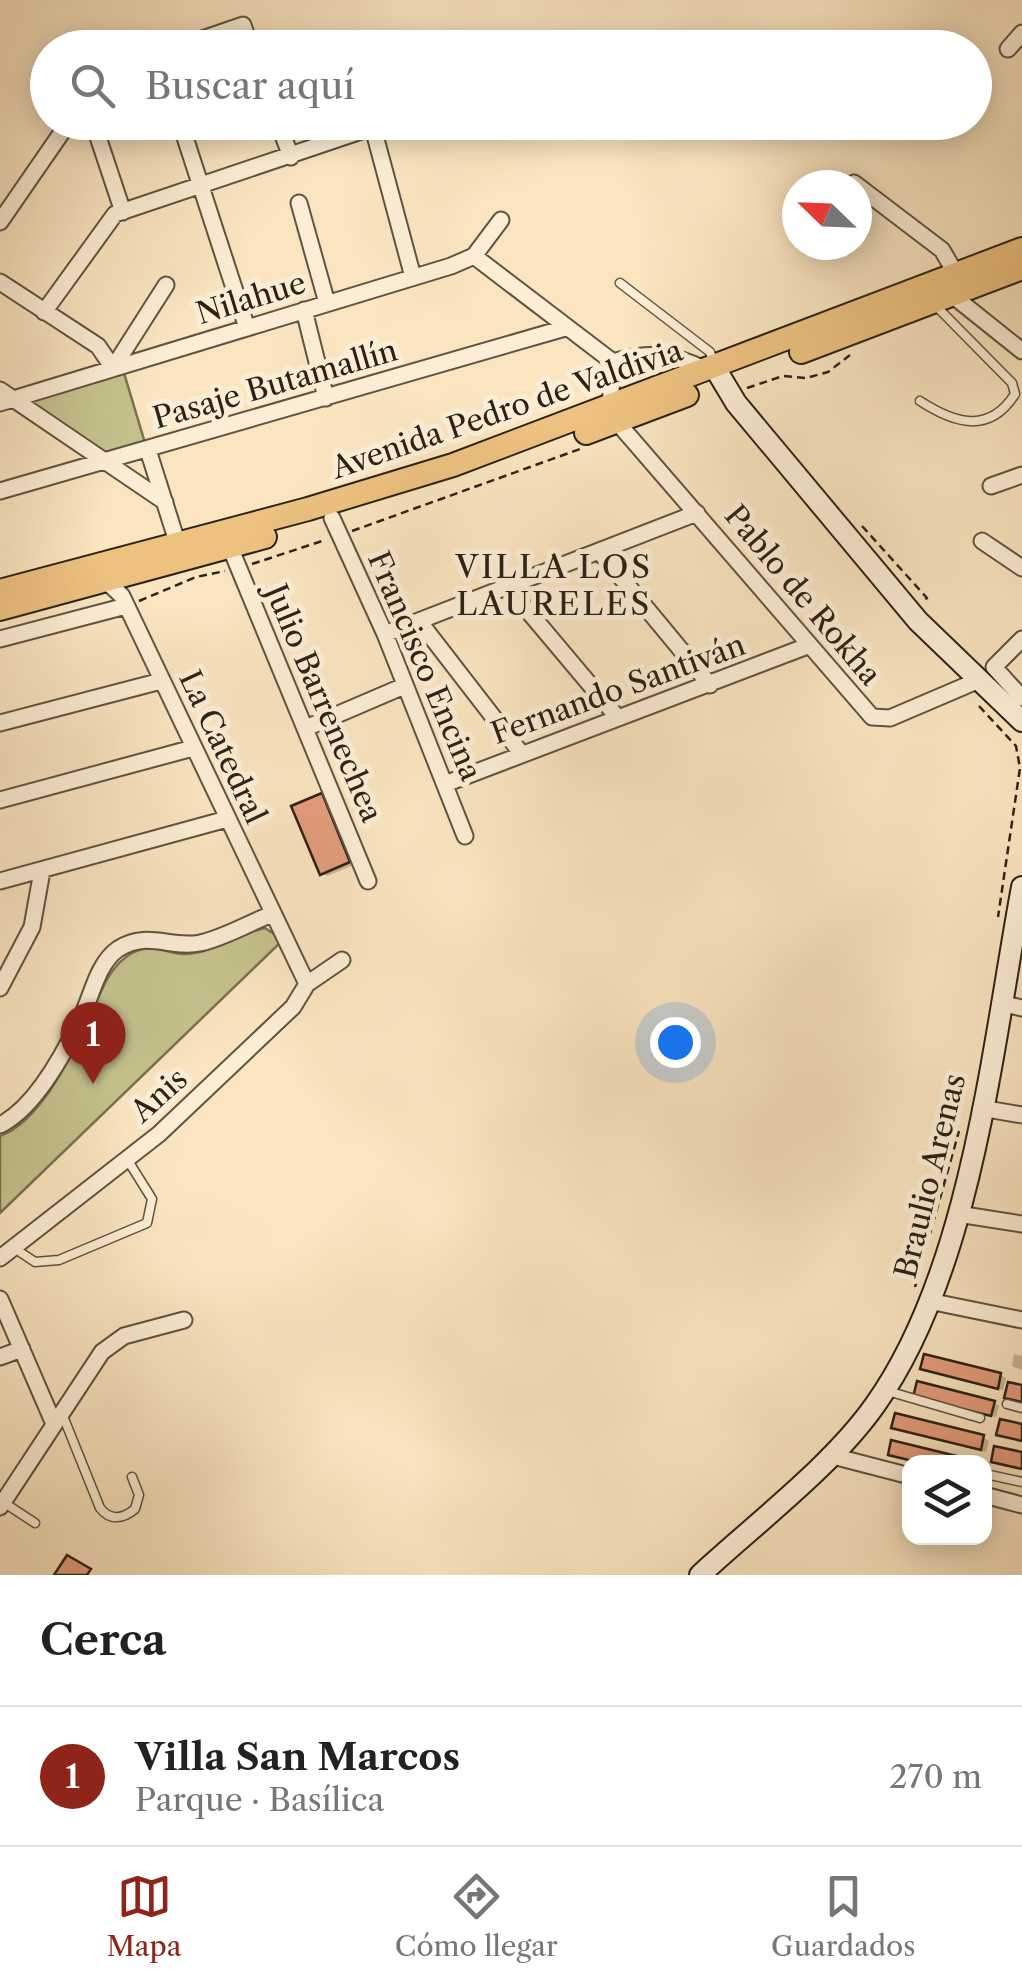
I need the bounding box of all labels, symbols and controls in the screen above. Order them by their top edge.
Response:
search box [30,30,992,140]
icon: search [65,58,120,113]
text: Buscar aquí [145,62,355,109]
north arrow [782,170,872,260]
street label: Nilahue [192,264,310,332]
street label: Pasaje Butamallín [148,331,402,437]
street label: Avenida Pedro de Valdivia [326,331,688,487]
street label: Pablo de Rokha [717,497,889,693]
street label: Francisco Encina [360,546,490,786]
district label: VILLA LOS LAURELES [454,547,653,623]
street label: Julio Barrenechea [256,575,391,827]
street label: Fernando Santiván [486,626,750,752]
street label: La Catedral [171,664,275,830]
pin: 1 [61,1002,126,1084]
your location [650,1017,701,1068]
street label: Anis [122,1060,195,1131]
street label: Braulio Arenas [887,1070,973,1282]
map controls [902,1455,992,1545]
button: layers [902,1455,992,1545]
text: Cerca [40,1614,166,1666]
text: Villa San Marcos [135,1733,460,1780]
text: 1 [65,1757,80,1796]
text: 270 m [889,1757,982,1796]
text: Parque · Basílica [135,1780,384,1819]
tab: Mapa [107,1869,182,1963]
tab: Cómo llegar [395,1869,558,1963]
tab: Guardados [771,1869,915,1963]

